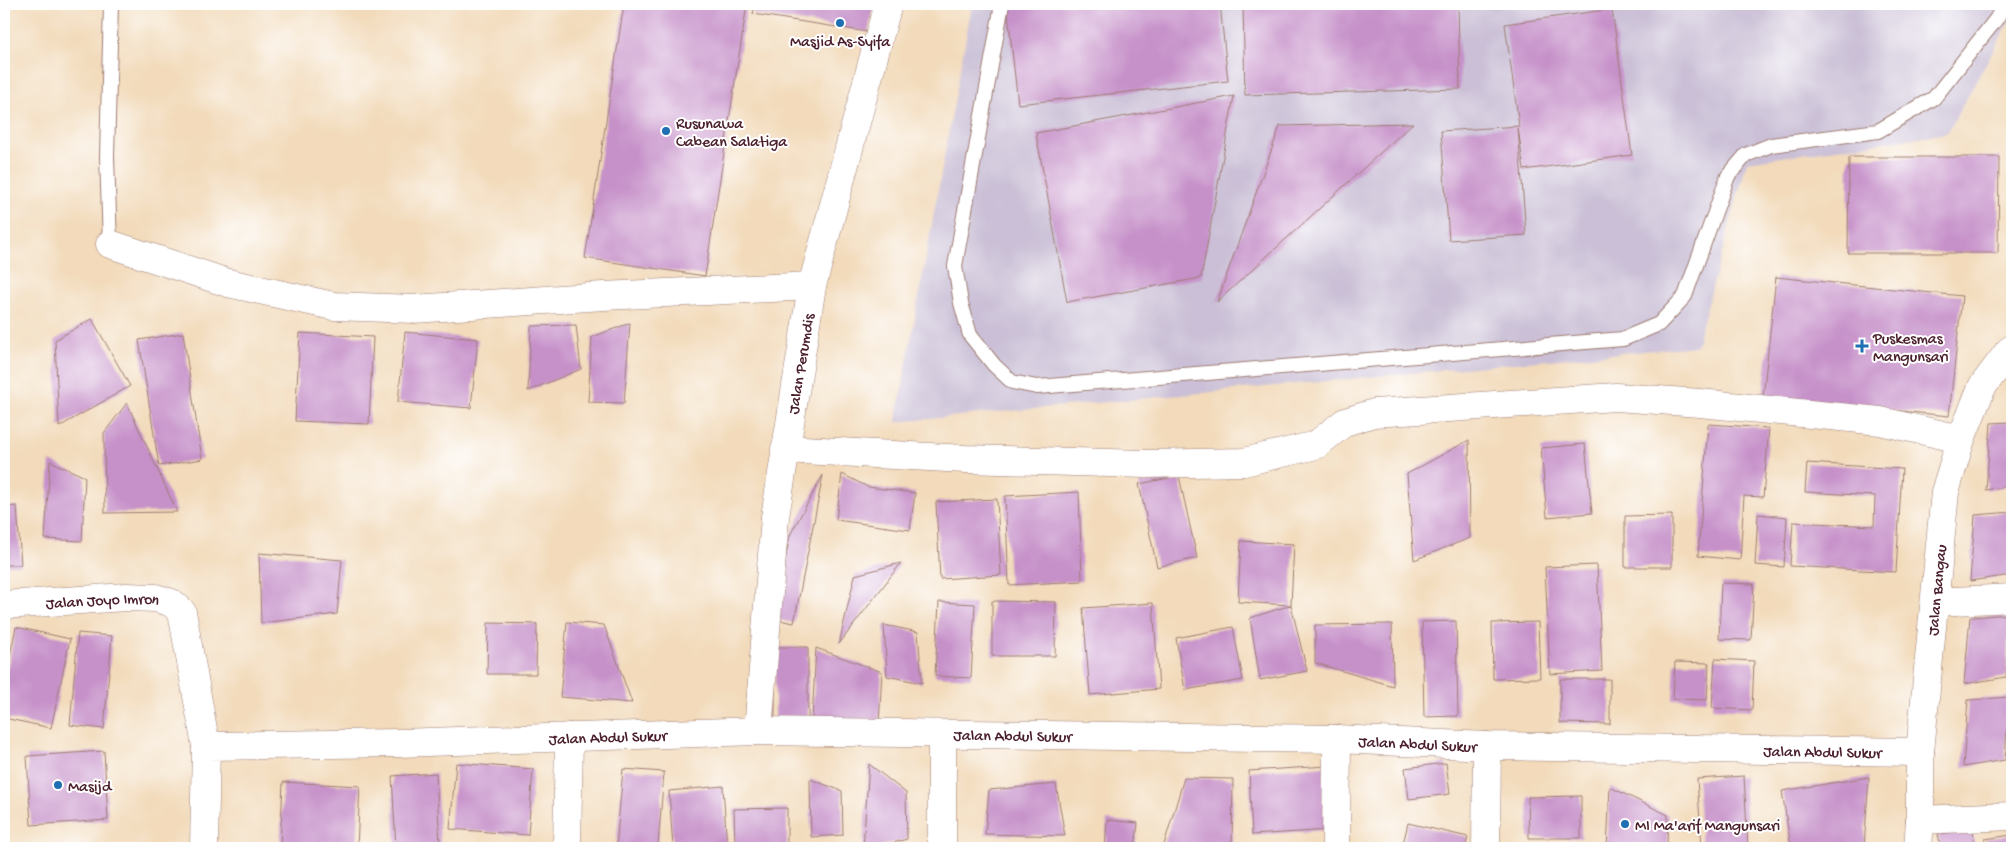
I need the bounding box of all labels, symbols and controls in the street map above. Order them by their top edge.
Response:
marker: Masjid As-Syifa [834,17,846,29]
place label: Masjid As-Syifa [790,34,891,53]
place label: Rusunawa Cabean Salatiga [676,116,788,153]
marker: Rusunawa Cabean Salatiga [660,125,672,137]
street label: Jalan Perumdis [786,311,821,416]
place label: Puskesmas Mangunsari [1872,331,1949,368]
marker: Puskesmas Mangunsari [1855,339,1869,353]
street label: Jalan Bangau [1925,543,1953,637]
street label: Jalan Joyo Imron [45,591,162,615]
street label: Jalan Abdul Sukur [548,728,669,751]
street label: Jalan Abdul Sukur [953,728,1073,748]
street label: Jalan Abdul Sukur [1358,734,1478,759]
street label: Jalan Abdul Sukur [1763,744,1883,764]
marker: Masijd [52,779,64,791]
place label: Masijd [68,779,113,798]
marker: MI Ma'arif Mangunsari [1619,818,1631,830]
place label: MI Ma'arif Mangunsari [1635,818,1780,837]

